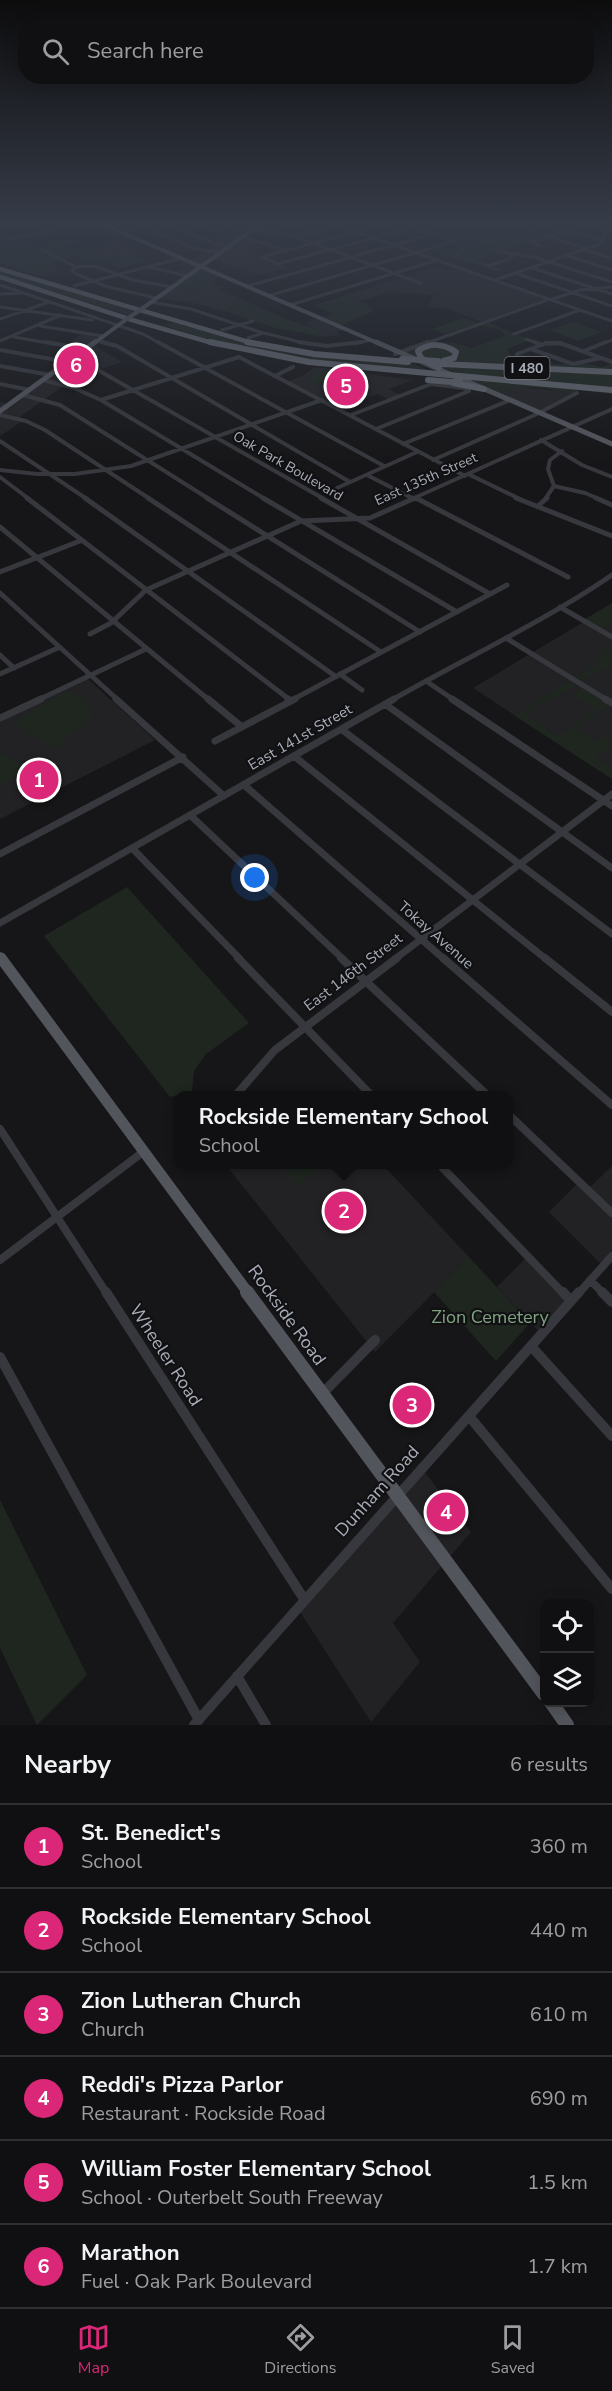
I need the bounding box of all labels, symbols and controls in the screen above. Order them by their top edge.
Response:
search box [18,18,594,84]
icon: search [39,35,72,68]
text: Search here [87,36,204,66]
pin: 6 [56,342,96,388]
road number: I 480 [504,357,550,379]
pin: 5 [326,364,366,408]
street label: Oak Park Boulevard [229,427,347,505]
street label: East 135th Street [372,448,480,510]
street label: East 141st Street [244,699,356,775]
pin: 1 [20,758,58,802]
your location [240,863,269,892]
street label: Tokay Avenue [394,897,478,973]
street label: East 146th Street [300,928,407,1016]
popup [174,1091,513,1169]
text: Rockside Elementary School [199,1102,488,1132]
text: School [199,1132,260,1159]
pin: 2 [324,1188,364,1234]
street label: Rockside Road [242,1260,332,1370]
street label: Wheeler Road [124,1299,208,1411]
park label: Zion Cemetery [431,1305,550,1329]
pin: 3 [392,1382,432,1428]
street label: Dunham Road [329,1440,425,1542]
pin: 4 [426,1490,466,1534]
map controls [540,1599,594,1707]
button: locate [540,1599,594,1653]
button: layers [540,1653,594,1707]
text: Nearby [24,1747,111,1782]
text: 6 results [510,1751,588,1778]
text: St. Benedict's [81,1818,221,1848]
text: 1 [38,1833,50,1860]
text: 360 m [530,1833,588,1860]
text: School [81,1848,142,1875]
text: Rockside Elementary School [81,1902,371,1932]
text: 2 [38,1917,50,1944]
text: 440 m [530,1917,588,1944]
text: School [81,1932,142,1959]
text: Zion Lutheran Church [81,1986,301,2016]
text: 3 [38,2001,50,2028]
text: 610 m [530,2001,588,2028]
text: Church [81,2016,145,2043]
text: Reddi's Pizza Parlor [81,2070,283,2100]
text: 4 [38,2085,50,2112]
text: 690 m [530,2085,588,2112]
text: Restaurant · Rockside Road [81,2100,326,2127]
text: William Foster Elementary School [81,2154,431,2184]
text: 5 [38,2169,50,2196]
text: 1.5 km [527,2169,588,2196]
text: School · Outerbelt South Freeway [81,2184,383,2211]
text: Marathon [81,2238,180,2268]
text: 6 [38,2253,50,2280]
text: 1.7 km [527,2253,588,2280]
text: Fuel · Oak Park Boulevard [81,2268,312,2295]
tab: Map [77,2321,110,2379]
tab: Directions [264,2321,336,2379]
tab: Saved [491,2321,535,2379]

